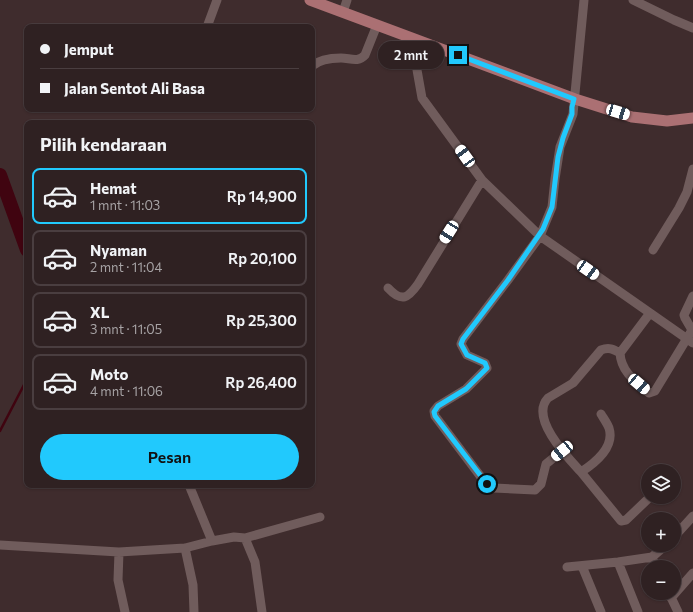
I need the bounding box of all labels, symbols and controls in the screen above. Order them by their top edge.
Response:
text: Jemput [64,40,114,58]
callout: 2 mnt [378,41,444,69]
route end [449,46,467,64]
text: 2 mnt [394,47,428,63]
text: Jalan Sentot Ali Basa [64,79,205,97]
car [605,103,631,121]
text: Pilih kendaraan [40,133,167,155]
car [453,143,477,169]
icon: car [42,178,78,214]
text: Hemat [90,179,136,197]
text: Rp 14,900 [227,187,297,205]
text: 1 mnt · 11:03 [90,197,160,213]
car [438,219,460,245]
icon: car [42,240,78,276]
text: Nyaman [90,241,147,259]
text: Rp 20,100 [228,249,297,267]
car [575,258,601,282]
text: 2 mnt · 11:04 [90,259,162,275]
icon: car [42,302,78,338]
text: XL [90,303,109,321]
text: Rp 25,300 [226,311,297,329]
text: 3 mnt · 11:05 [90,321,162,337]
icon: car [42,364,78,400]
text: Moto [90,365,129,383]
car [626,372,652,396]
text: Rp 26,400 [225,373,297,391]
text: 4 mnt · 11:06 [90,383,163,399]
button: Pesan [40,434,299,480]
car [549,439,575,463]
map controls [641,464,681,600]
button: layers [641,464,681,504]
route start [478,475,496,493]
button: + [641,512,681,552]
button: − [641,560,681,600]

